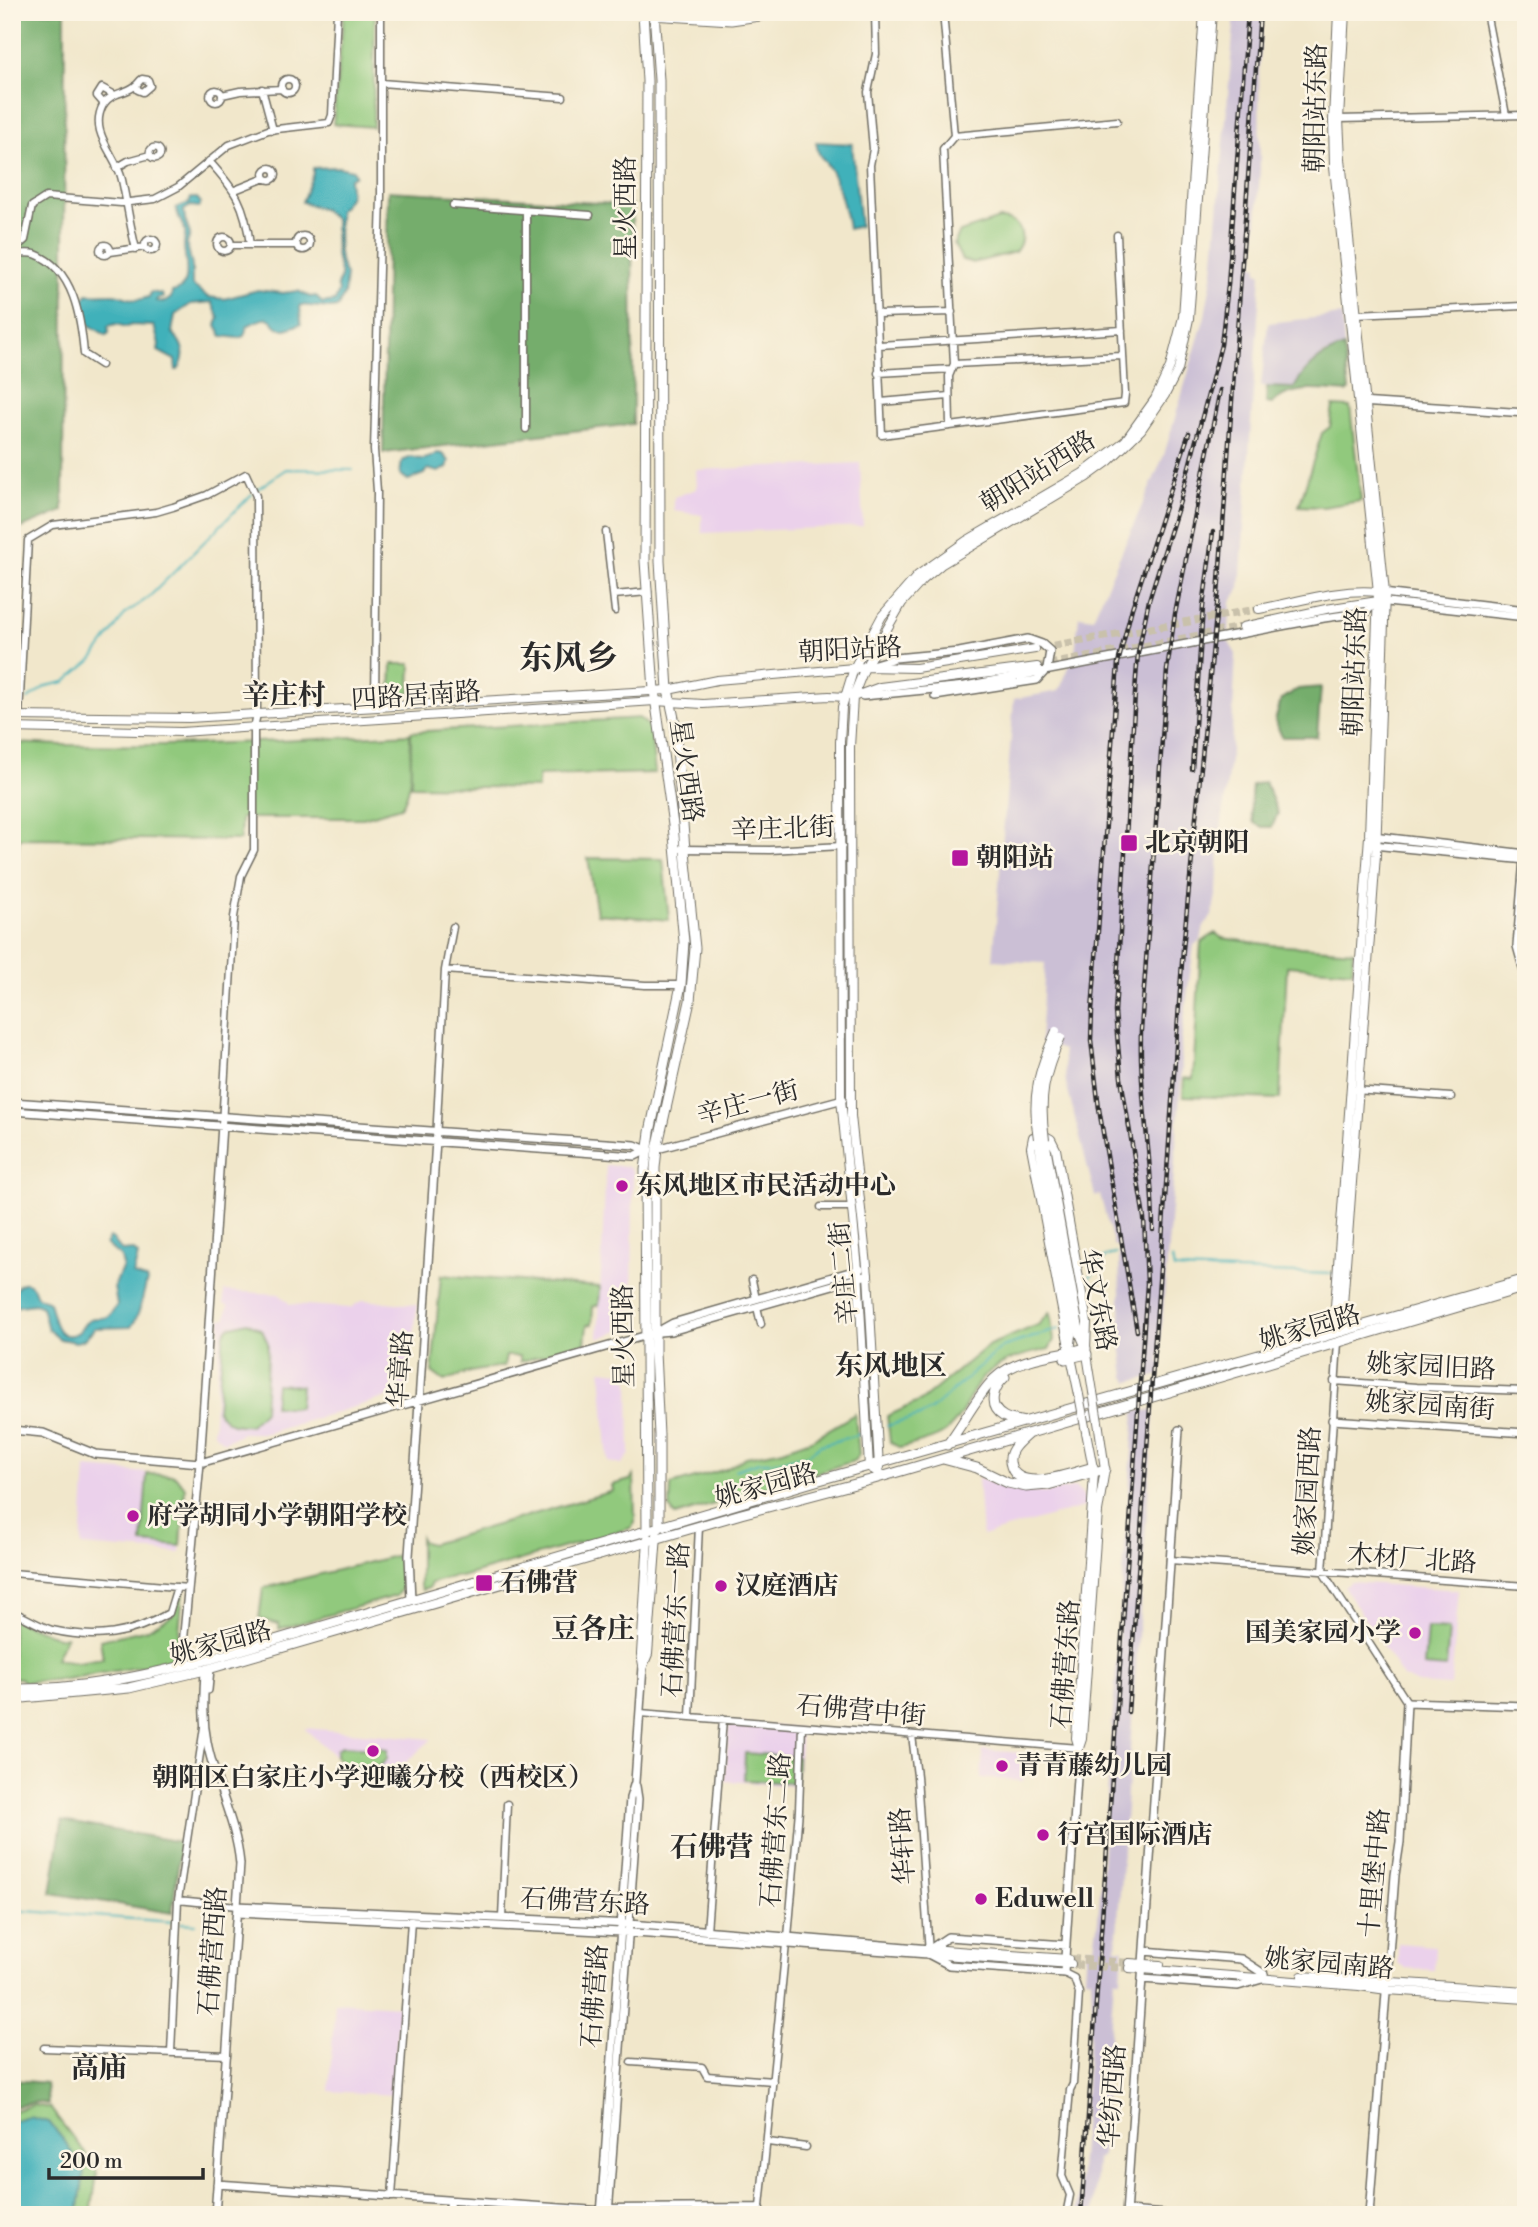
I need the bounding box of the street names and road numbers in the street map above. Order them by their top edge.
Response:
street label: 朝阳站东路 [1299,43,1333,173]
street label: 星火西路 [610,156,642,260]
street label: 朝阳站西路 [974,424,1102,520]
street label: 朝阳站东路 [1337,606,1373,738]
street label: 朝阳站路 [797,631,903,669]
street label: 四路居南路 [350,676,482,716]
street label: 星火西路 [663,717,709,825]
street label: 辛庄北街 [730,811,836,847]
street label: 辛庄一街 [694,1074,802,1132]
street label: 辛庄二街 [824,1220,864,1326]
street label: 华文东路 [1071,1246,1123,1354]
street label: 星火西路 [607,1284,641,1388]
street label: 姚家园路 [1256,1298,1364,1358]
street label: 华章路 [382,1329,420,1409]
street label: 姚家园旧路 [1365,1348,1497,1386]
street label: 姚家园南街 [1364,1386,1496,1426]
street label: 姚家园西路 [1289,1425,1327,1557]
street label: 姚家园路 [712,1457,820,1515]
street label: 木材厂北路 [1346,1539,1478,1579]
street label: 石佛营东一路 [656,1541,696,1699]
street label: 石佛营东路 [1046,1598,1086,1730]
street label: 姚家园路 [167,1614,275,1672]
street label: 石佛营中街 [795,1689,927,1733]
street label: 石佛营东二路 [755,1751,797,1909]
street label: 华轩路 [884,1806,922,1886]
street label: 十里堡中路 [1353,1807,1397,1939]
street label: 石佛营东路 [519,1883,651,1921]
street label: 石佛营西路 [193,1885,233,2017]
street label: 姚家园南路 [1263,1942,1395,1986]
street label: 石佛营路 [575,1943,615,2049]
street label: 华纺西路 [1093,2043,1133,2149]

